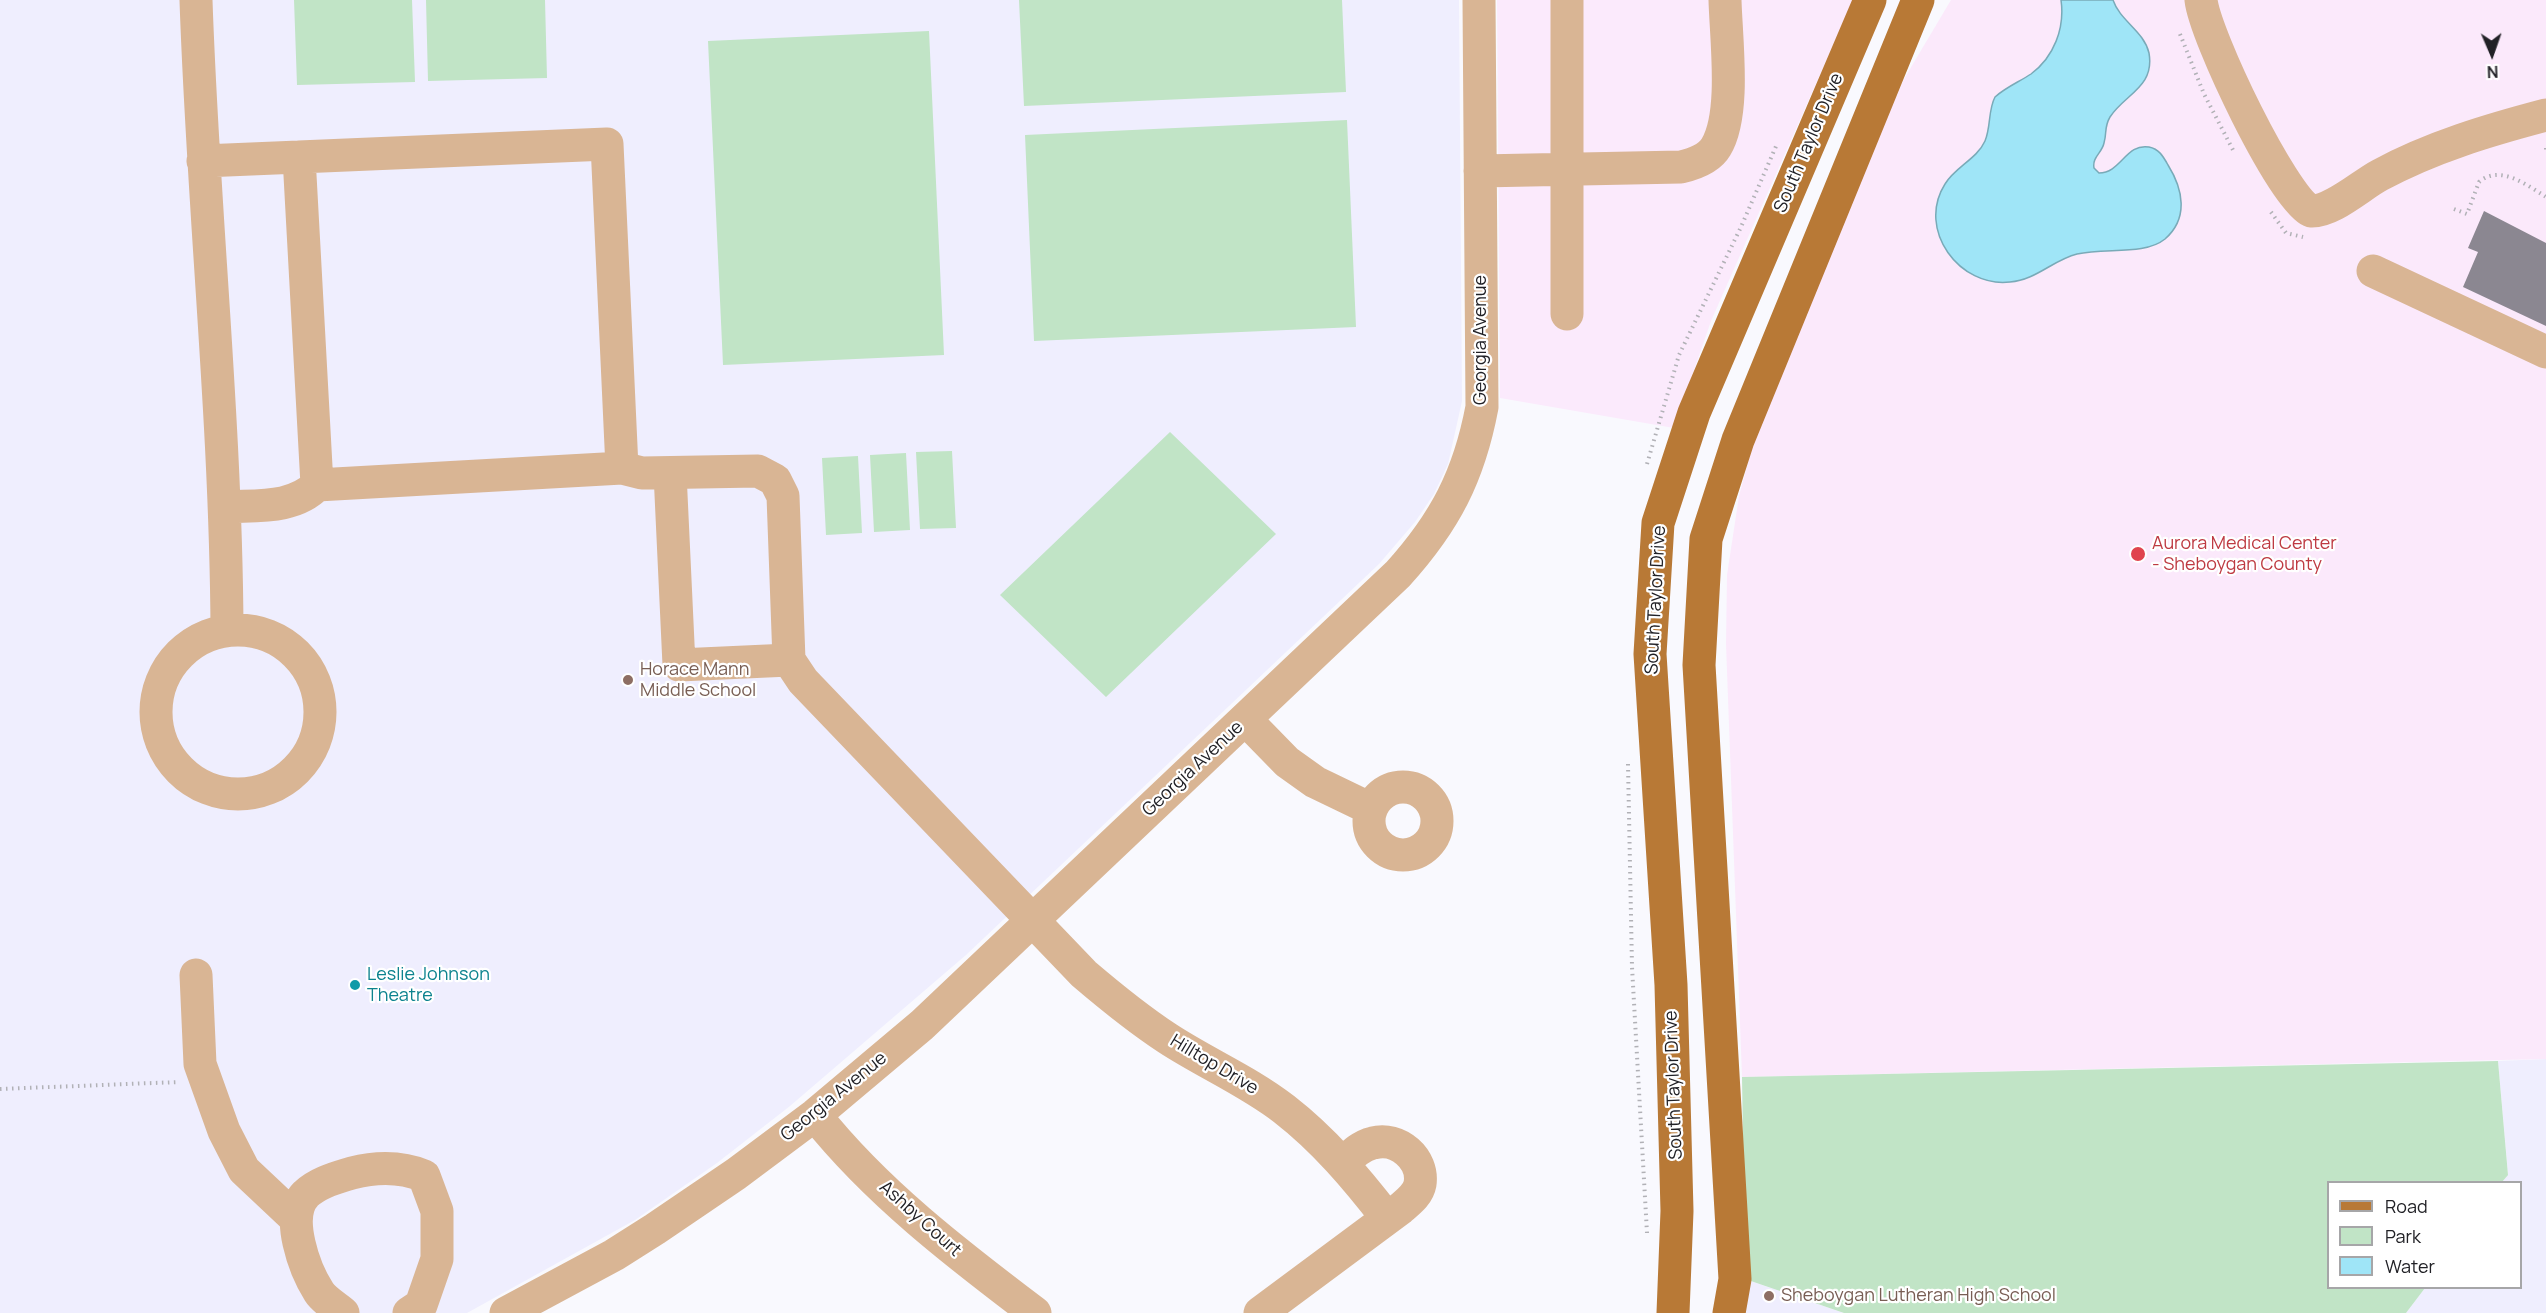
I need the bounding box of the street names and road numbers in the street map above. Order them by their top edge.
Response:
street label: South Taylor Drive [1770,70,1848,216]
street label: Georgia Avenue [1470,275,1492,405]
street label: South Taylor Drive [1641,525,1671,675]
street label: Georgia Avenue [1138,717,1248,821]
street label: South Taylor Drive [1661,1010,1687,1160]
street label: Hilltop Drive [1166,1030,1262,1100]
street label: Georgia Avenue [777,1048,891,1146]
street label: Ashby Court [875,1177,965,1261]

